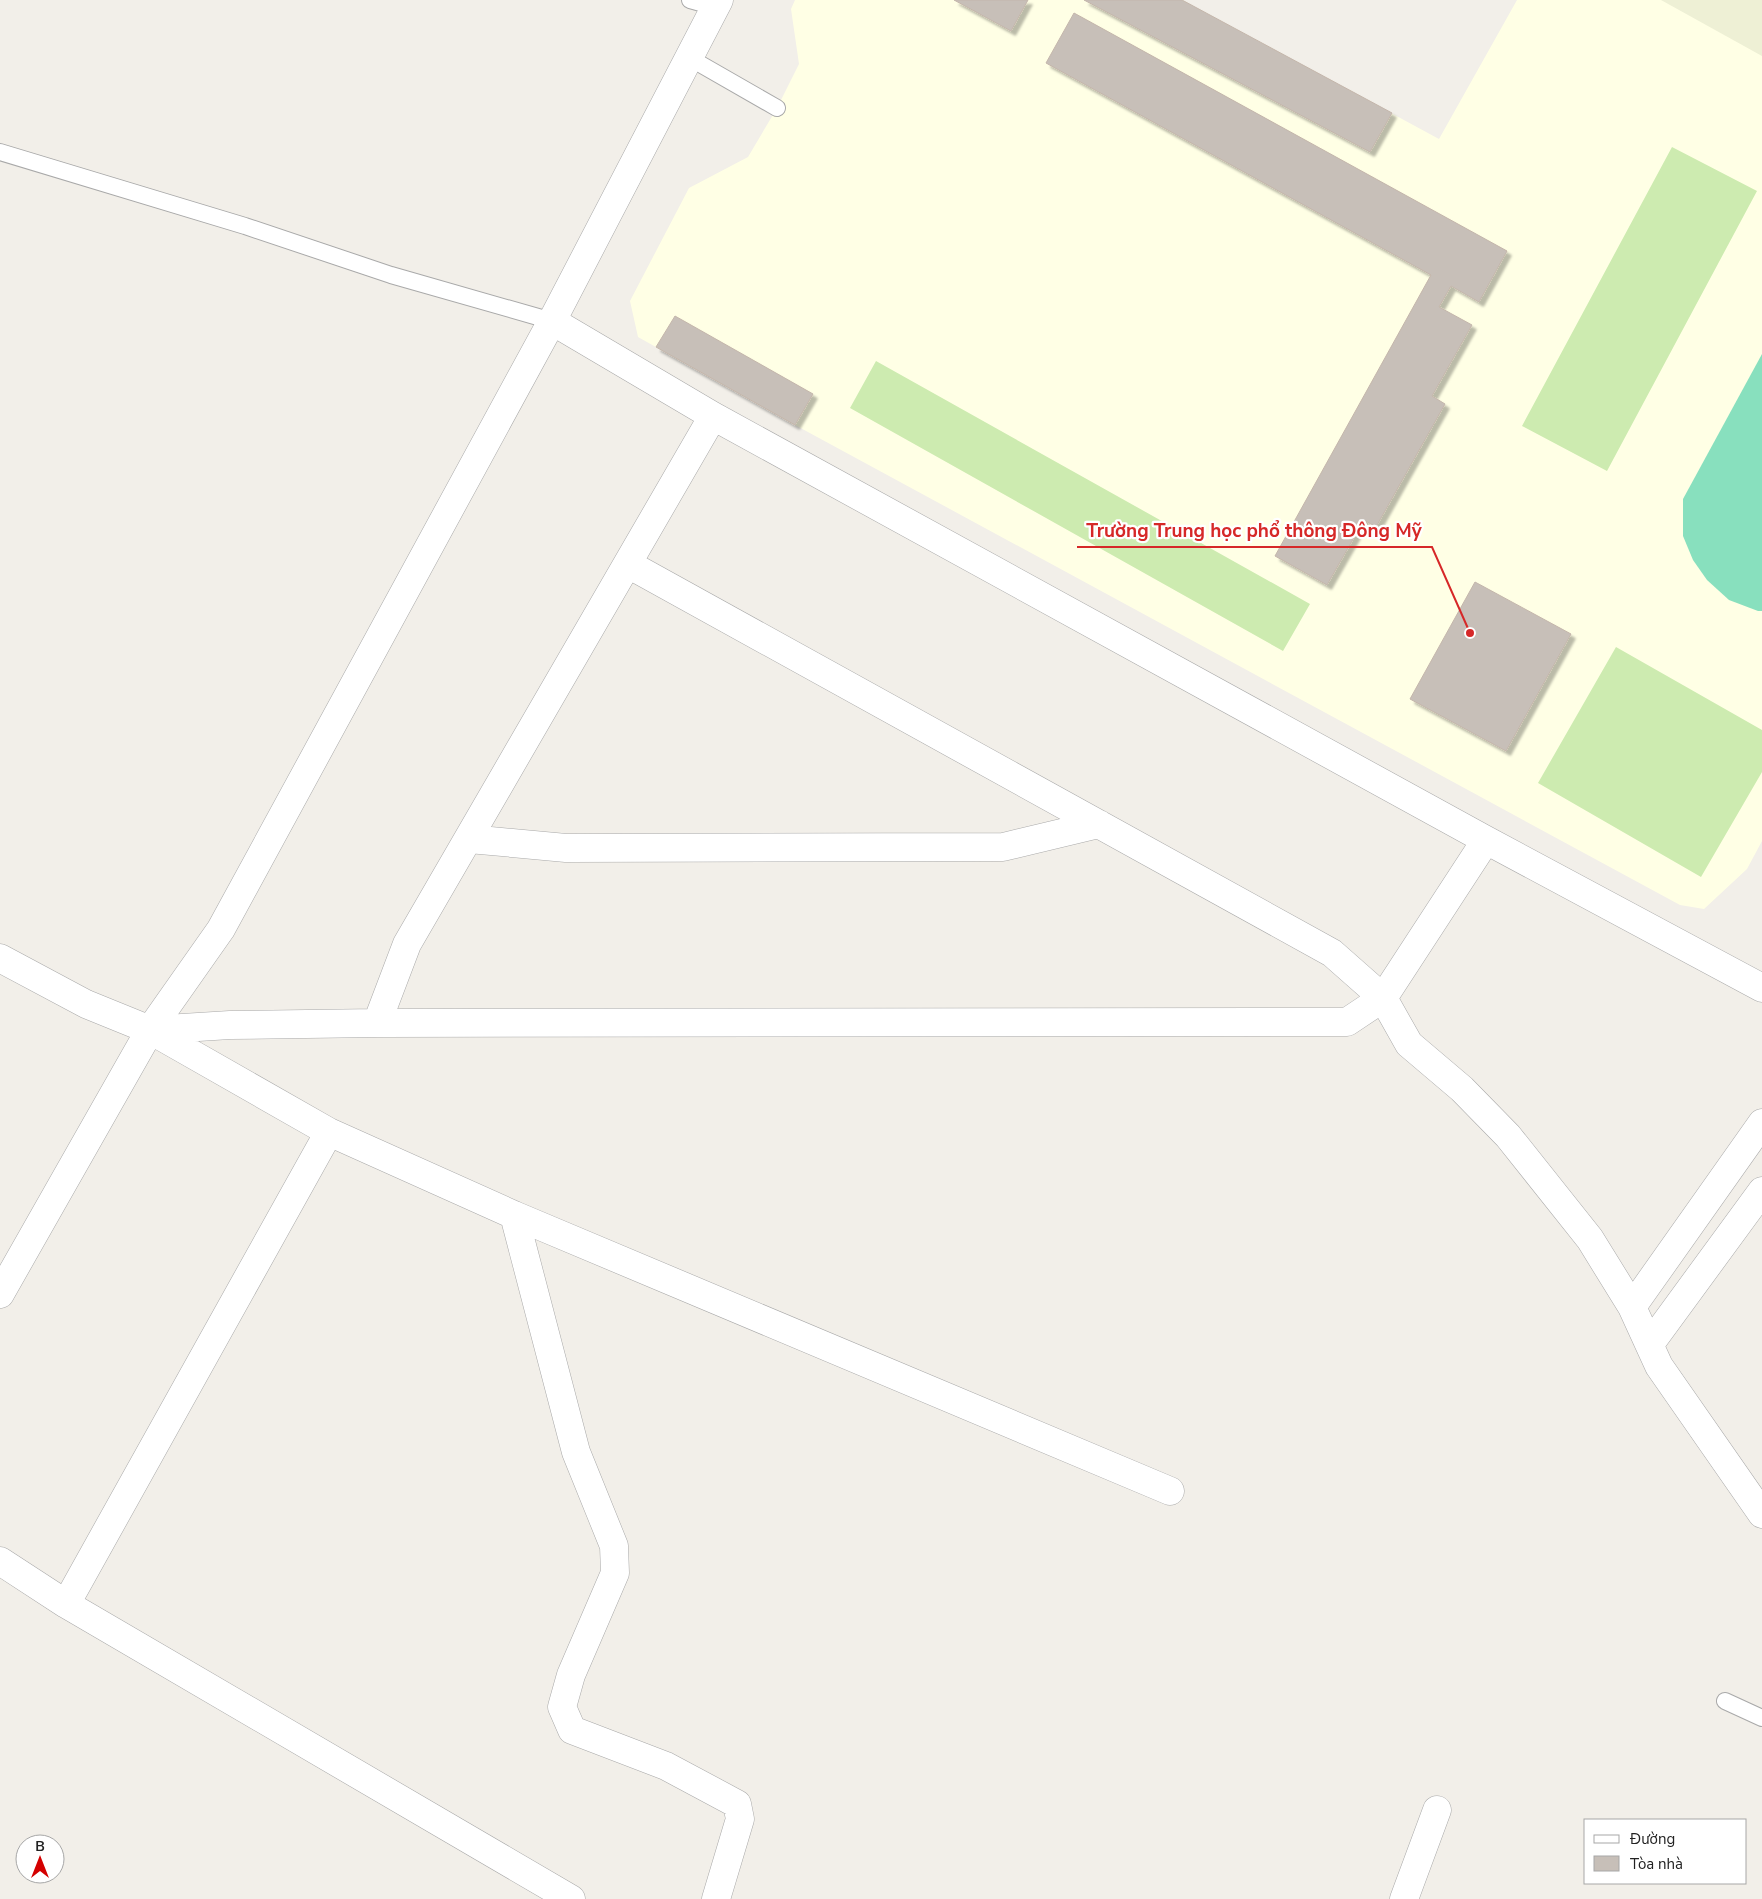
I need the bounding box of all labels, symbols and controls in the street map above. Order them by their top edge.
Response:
callout: Trường Trung học phổ thông Đông Mỹ [1077,513,1432,547]
text: Trường Trung học phổ thông Đông Mỹ [1086,518,1423,544]
legend [1584,1819,1747,1884]
text: Đường [1629,1829,1675,1849]
north arrow [15,1834,65,1884]
text: B [35,1837,45,1856]
text: Tòa nhà [1630,1854,1683,1874]

